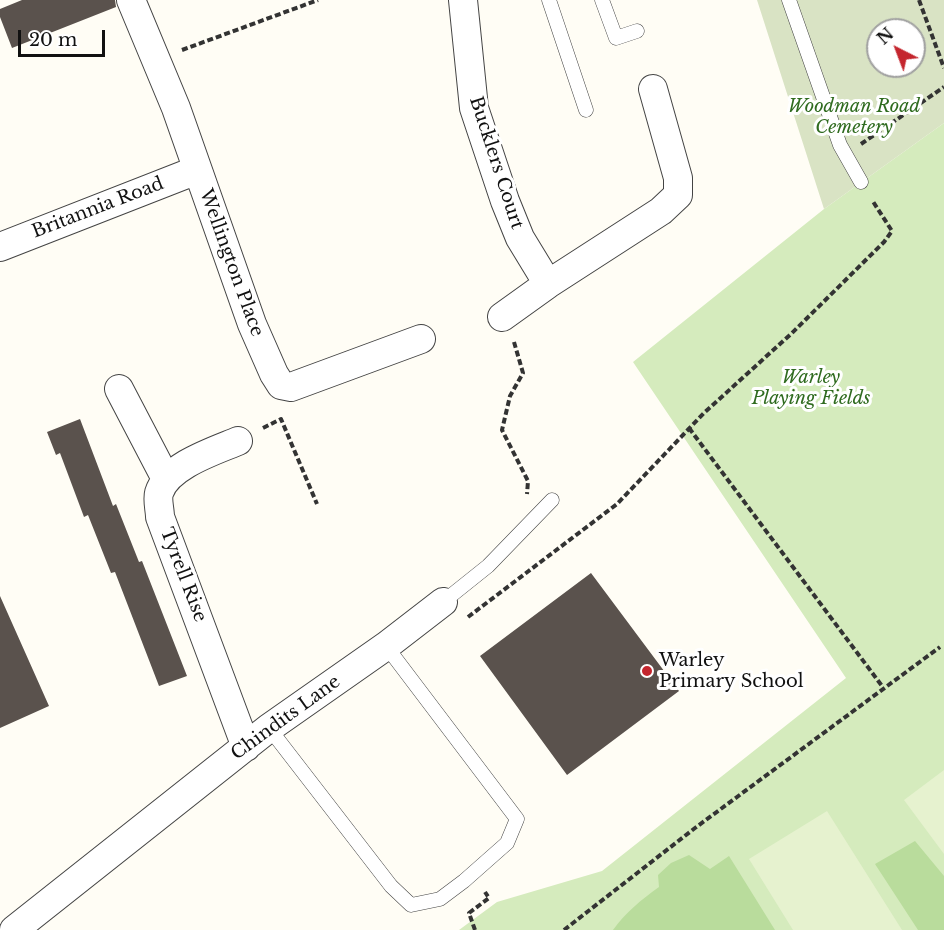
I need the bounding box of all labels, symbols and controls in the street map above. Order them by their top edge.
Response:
scale bar [21,18,108,56]
north arrow [866,18,926,78]
text: N [873,24,898,49]
text: 20 m [29,29,77,51]
street label: Bucklers Court [464,94,528,232]
park label: Woodman Road Cemetery [788,96,920,138]
street label: Britannia Road [29,173,167,243]
street label: Wellington Place [194,186,268,340]
park label: Warley Playing Fields [752,367,870,410]
street label: Tyrell Rise [155,525,211,625]
place label: Warley Primary School [659,650,804,692]
marker: Warley Primary School [640,664,654,678]
street label: Chindits Lane [227,671,345,765]

